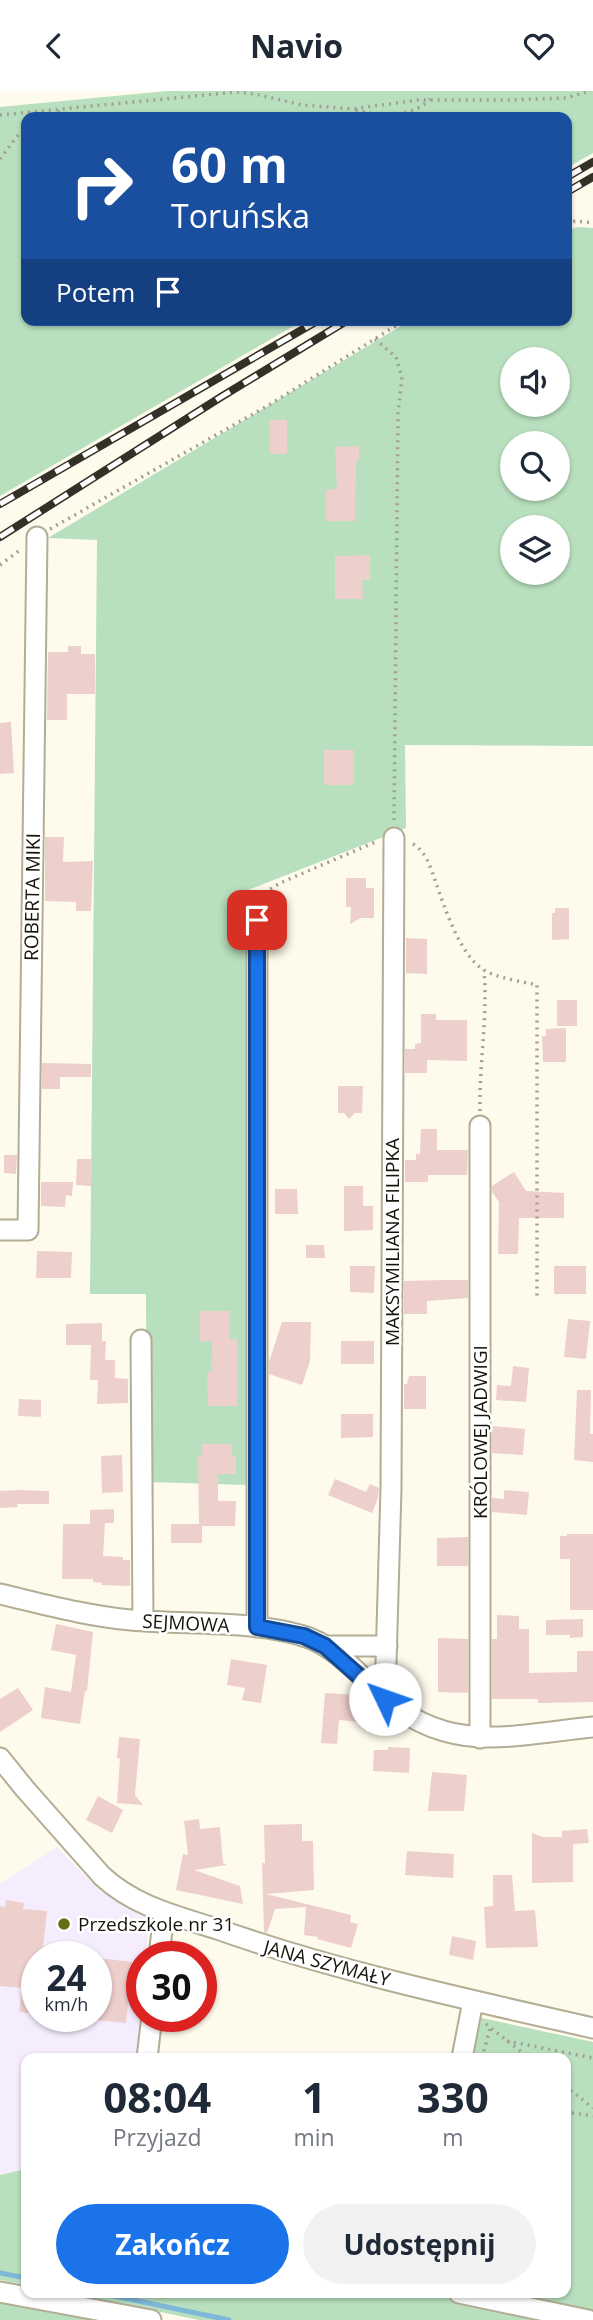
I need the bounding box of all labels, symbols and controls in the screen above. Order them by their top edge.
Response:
text: Navio [250,24,343,67]
icon: back [35,27,73,65]
icon: heart [520,27,558,65]
text: 60 m [171,131,288,197]
icon: right [56,140,147,231]
text: Toruńska [171,194,310,237]
icon: arrive [149,273,187,311]
text: Potem [56,274,135,310]
map controls [500,347,570,585]
button: sound [500,347,570,417]
button: search [500,431,570,501]
button: layers [500,515,570,585]
street label: ROBERTA MIKI [18,833,46,961]
pin [227,890,287,950]
icon: arrive [238,901,276,939]
street label: MAKSYMILIANA FILIPKA [379,1138,405,1346]
street label: KRÓLOWEJ JADWIGI [467,1345,493,1519]
street label: SEJMOWA [142,1608,230,1638]
position arrow [348,1662,422,1736]
place label: Przedszkole nr 31 [78,1911,234,1937]
marker: Przedszkole nr 31 [56,1916,72,1932]
street label: JANA SZYMAŁY [259,1933,393,1992]
speed limit sign: 30 [126,1941,217,2032]
text: 24 [46,1954,87,2001]
text: km/h [45,1992,88,2016]
text: 08:04 [103,2068,211,2125]
text: 1 [302,2068,326,2125]
text: 330 [417,2068,489,2125]
text: Przyjazd [113,2121,202,2153]
text: min [293,2121,335,2153]
text: m [442,2121,463,2153]
button: Zakończ [56,2204,289,2284]
button: Udostępnij [303,2204,536,2284]

